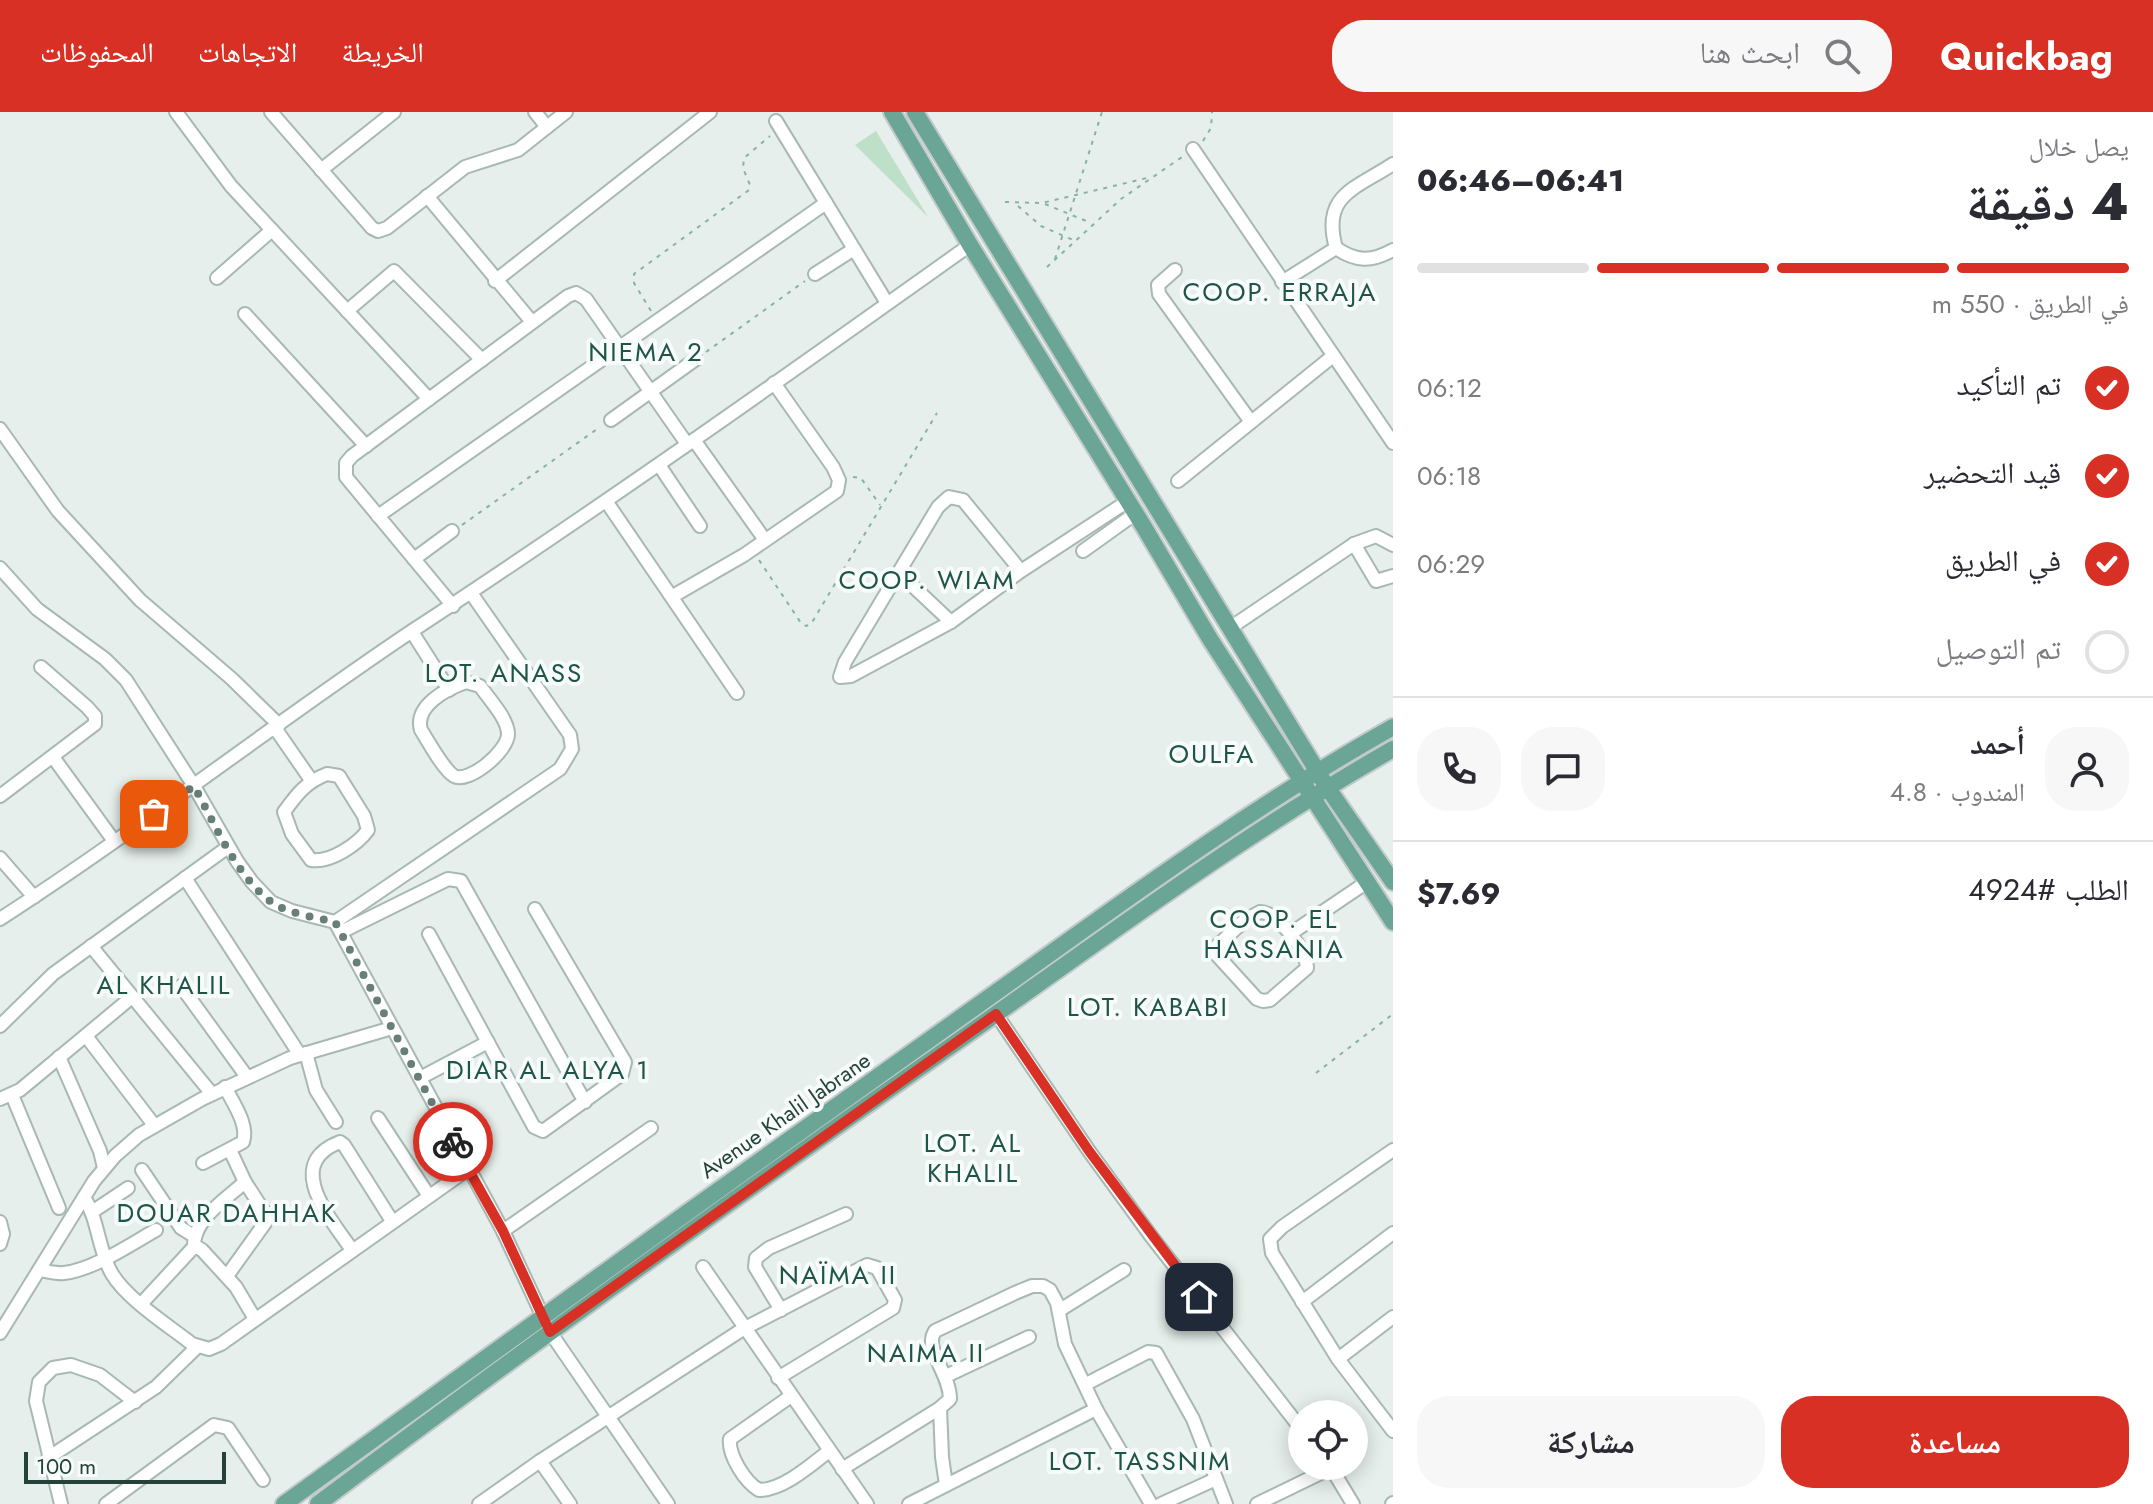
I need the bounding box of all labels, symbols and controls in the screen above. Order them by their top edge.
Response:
search box [1332,20,1892,92]
text: Quickbag [1940,29,2113,84]
text: ابحث هنا [1700,31,1800,74]
text: المحفوظات [40,32,154,73]
text: الاتجاهات [198,32,297,73]
text: الخريطة [341,32,424,73]
icon: search [1820,34,1864,78]
text: يصل خلال [2029,128,2129,166]
text: 06:41–06:46 [1417,159,1624,202]
text: 4 دقيقة [1966,164,2129,240]
district label: COOP. ERRAJA [1183,273,1377,311]
text: في الطريق · 550 m [1932,285,2129,323]
district label: NIEMA 2 [588,333,704,371]
text: تم التأكيد [1957,363,2061,406]
icon: check [2085,366,2129,410]
text: 06:12 [1417,369,1482,407]
text: قيد التحضير [1924,451,2061,494]
icon: check [2085,454,2129,498]
text: 06:18 [1417,457,1481,495]
text: في الطريق [1945,539,2061,582]
icon: check [2085,542,2129,586]
text: 06:29 [1417,545,1485,583]
district label: COOP. WIAM [838,561,1016,599]
text: تم التوصيل [1935,627,2061,670]
district label: LOT. ANASS [425,654,583,692]
text: أحمد [1970,722,2025,765]
button: phone [1417,727,1501,811]
button: chat [1521,727,1605,811]
button: person [2045,727,2129,811]
district label: OULFA [1169,735,1255,773]
text: المندوب · 4.8 [1890,773,2025,811]
pin [120,780,188,848]
icon: bag [132,792,176,836]
text: الطلب #4924 [1968,868,2129,911]
text: $7.69 [1417,872,1501,915]
district label: COOP. EL HASSANIA [1203,900,1345,968]
district label: AL KHALIL [97,966,231,1004]
district label: LOT. KABABI [1067,988,1229,1026]
street label: Avenue Khalil Jabrane [693,1044,877,1186]
district label: DIAR AL ALYA 1 [446,1051,650,1089]
courier [413,1102,493,1182]
icon: bike [431,1120,475,1164]
district label: LOT. AL KHALIL [924,1124,1022,1192]
district label: DOUAR DAHHAK [116,1194,338,1232]
district label: NAÏMA II [779,1256,897,1294]
pin [1165,1263,1233,1331]
icon: home [1177,1275,1221,1319]
district label: NAIMA II [867,1334,985,1372]
button: مشاركة [1417,1396,1765,1488]
button: مساعدة [1781,1396,2129,1488]
map controls [1288,1400,1368,1480]
button: locate [1288,1400,1368,1480]
district label: LOT. TASSNIM [1049,1442,1231,1480]
scale bar [24,1448,226,1484]
text: 100 m [36,1450,96,1482]

